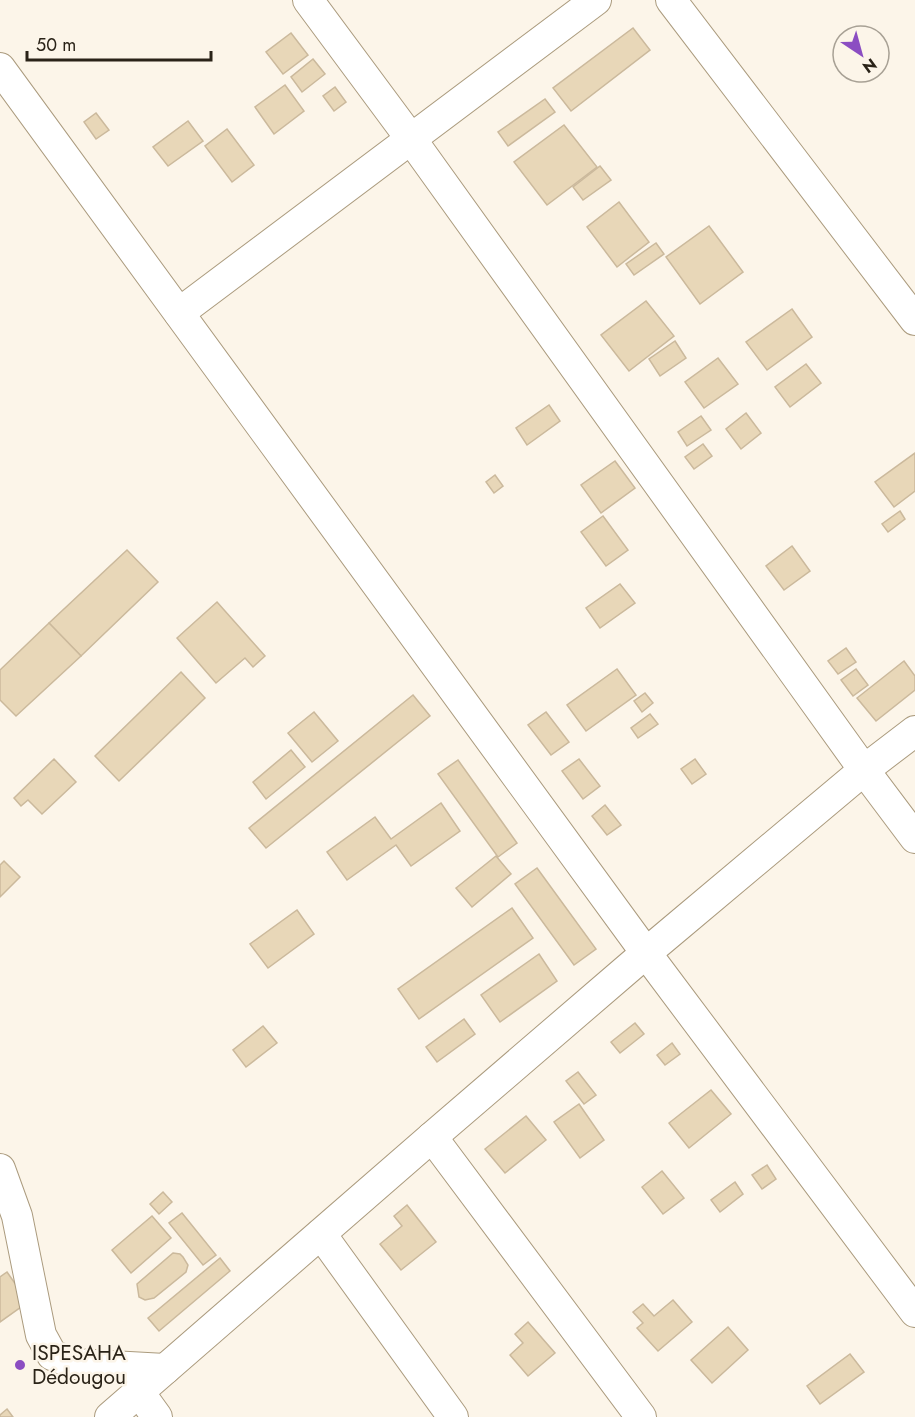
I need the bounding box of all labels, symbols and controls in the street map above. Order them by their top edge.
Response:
scale bar [27,24,212,62]
north arrow [831,24,891,84]
text: 50 m [36,32,76,58]
text: N [858,53,881,79]
place label: ISPESAHA Dédougou [32,1338,126,1392]
marker: ISPESAHA Dédougou [13,1358,27,1372]

